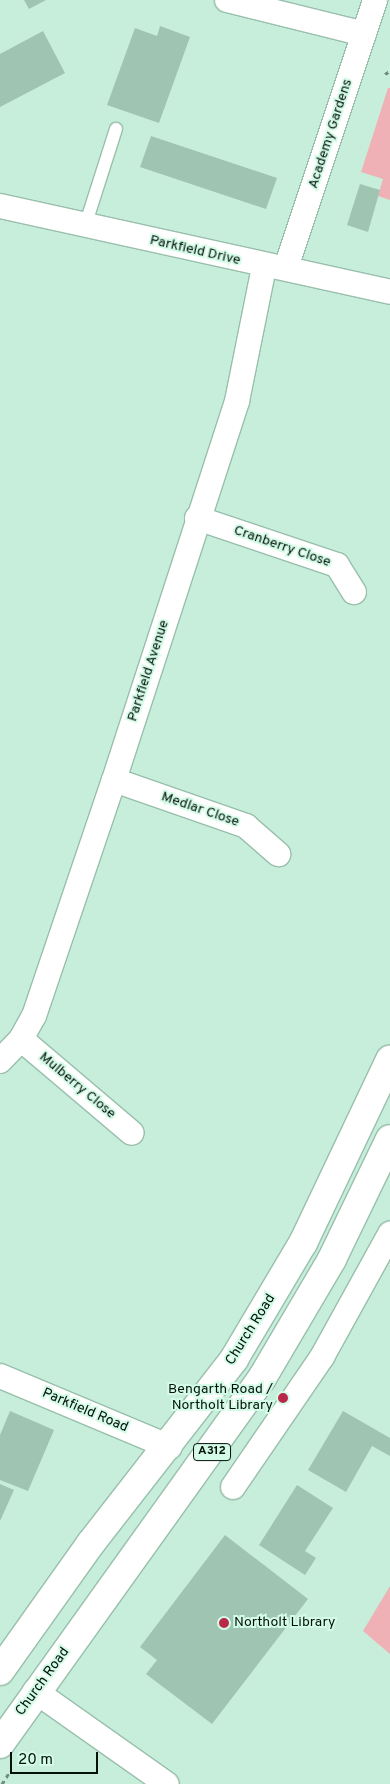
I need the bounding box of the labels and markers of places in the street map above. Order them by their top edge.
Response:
place label: Bengarth Road / Northolt Library [168,1382,273,1414]
marker: Bengarth Road / Northolt Library [277,1392,289,1404]
place label: Northolt Library [234,1615,335,1631]
marker: Northolt Library [218,1617,230,1629]

